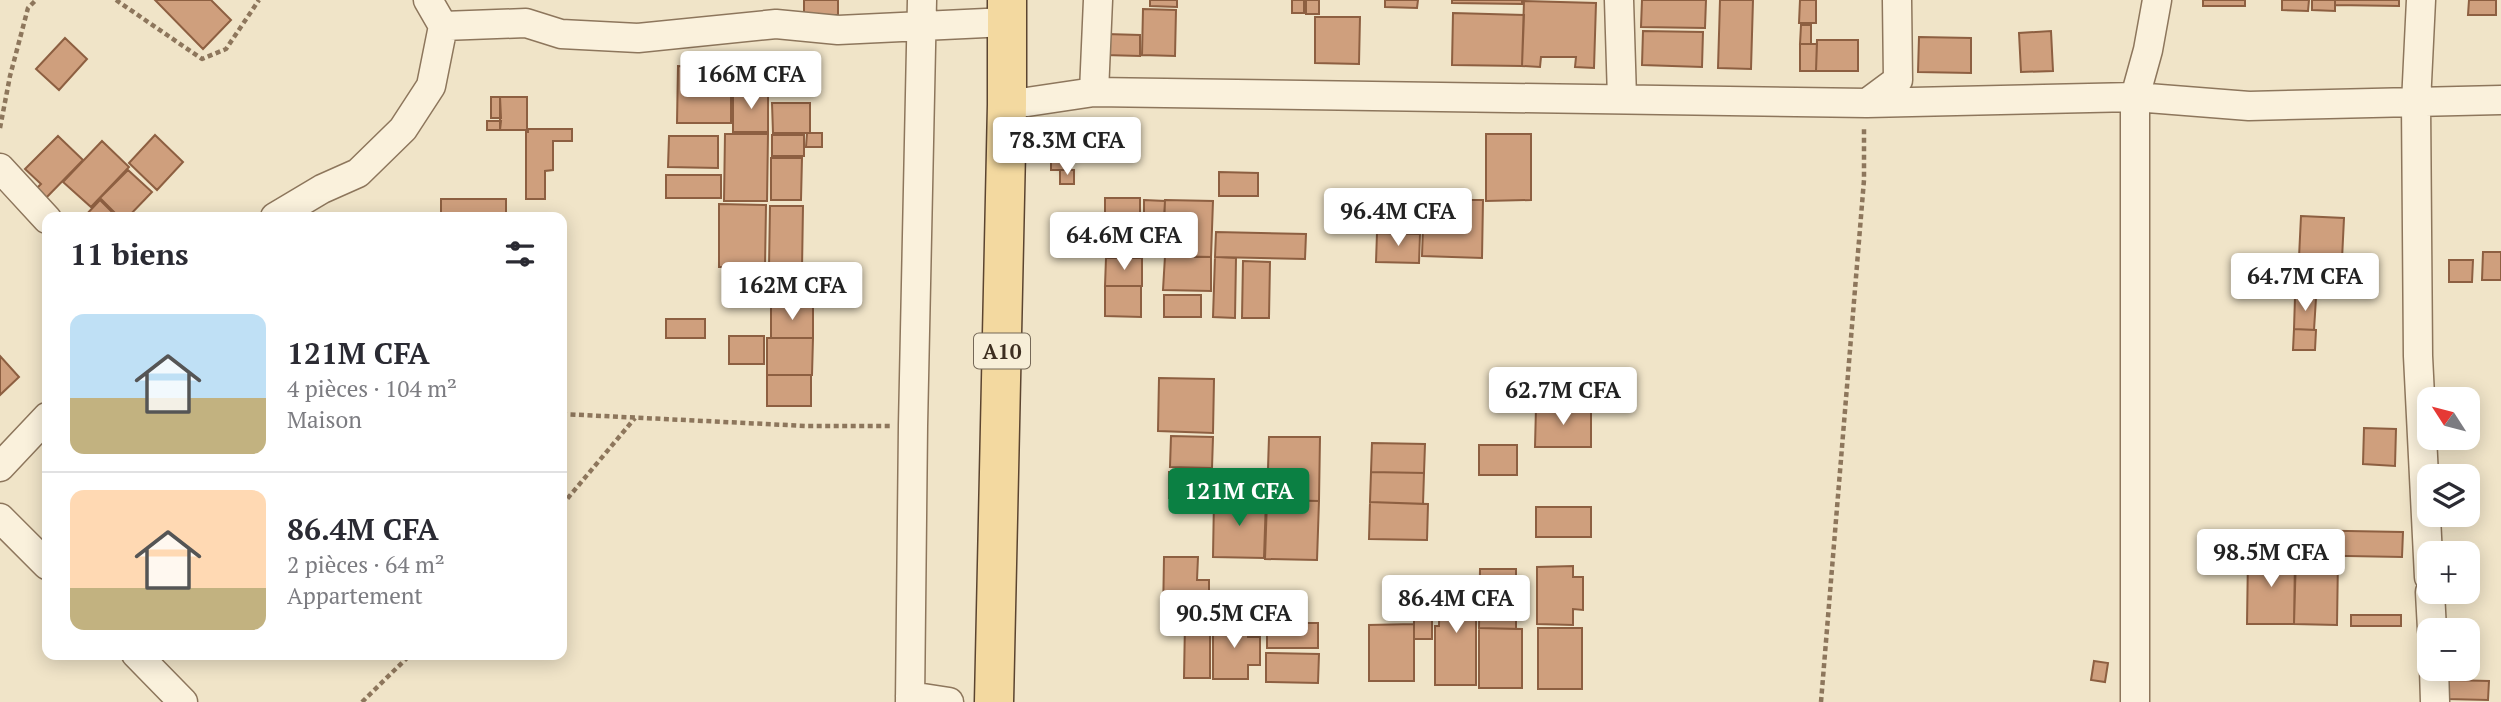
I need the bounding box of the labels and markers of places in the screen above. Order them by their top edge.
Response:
pin: 166M CFA [679,52,823,111]
pin: 78.3M CFA [987,118,1147,177]
pin: 96.4M CFA [1318,188,1478,248]
pin: 64.6M CFA [1044,212,1204,272]
pin: 64.7M CFA [2225,254,2385,313]
pin: 162M CFA [720,262,864,322]
pin: 62.7M CFA [1483,368,1643,427]
pin: 121M CFA [1167,468,1311,528]
pin: 98.5M CFA [2191,530,2351,589]
pin: 86.4M CFA [1376,576,1536,635]
pin: 90.5M CFA [1154,590,1314,650]

